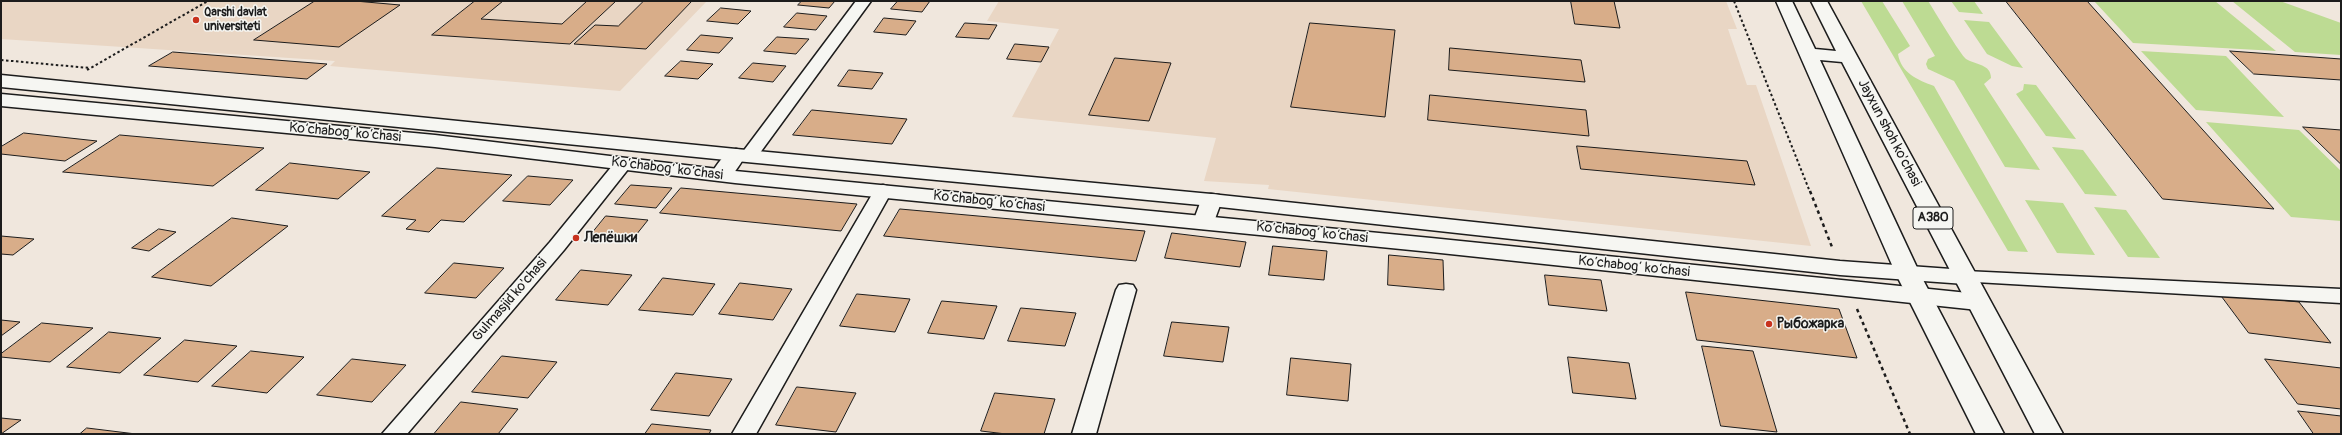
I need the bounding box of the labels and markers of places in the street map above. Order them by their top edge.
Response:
place label: Qarshi davlat universiteti [204,6,267,34]
marker: Qarshi davlat universiteti [191,15,201,25]
place label: Лепёшки [584,230,637,246]
marker: Лепёшки [571,233,581,243]
place label: Рыбожарка [1777,316,1844,332]
marker: Рыбожарка [1764,319,1774,329]

